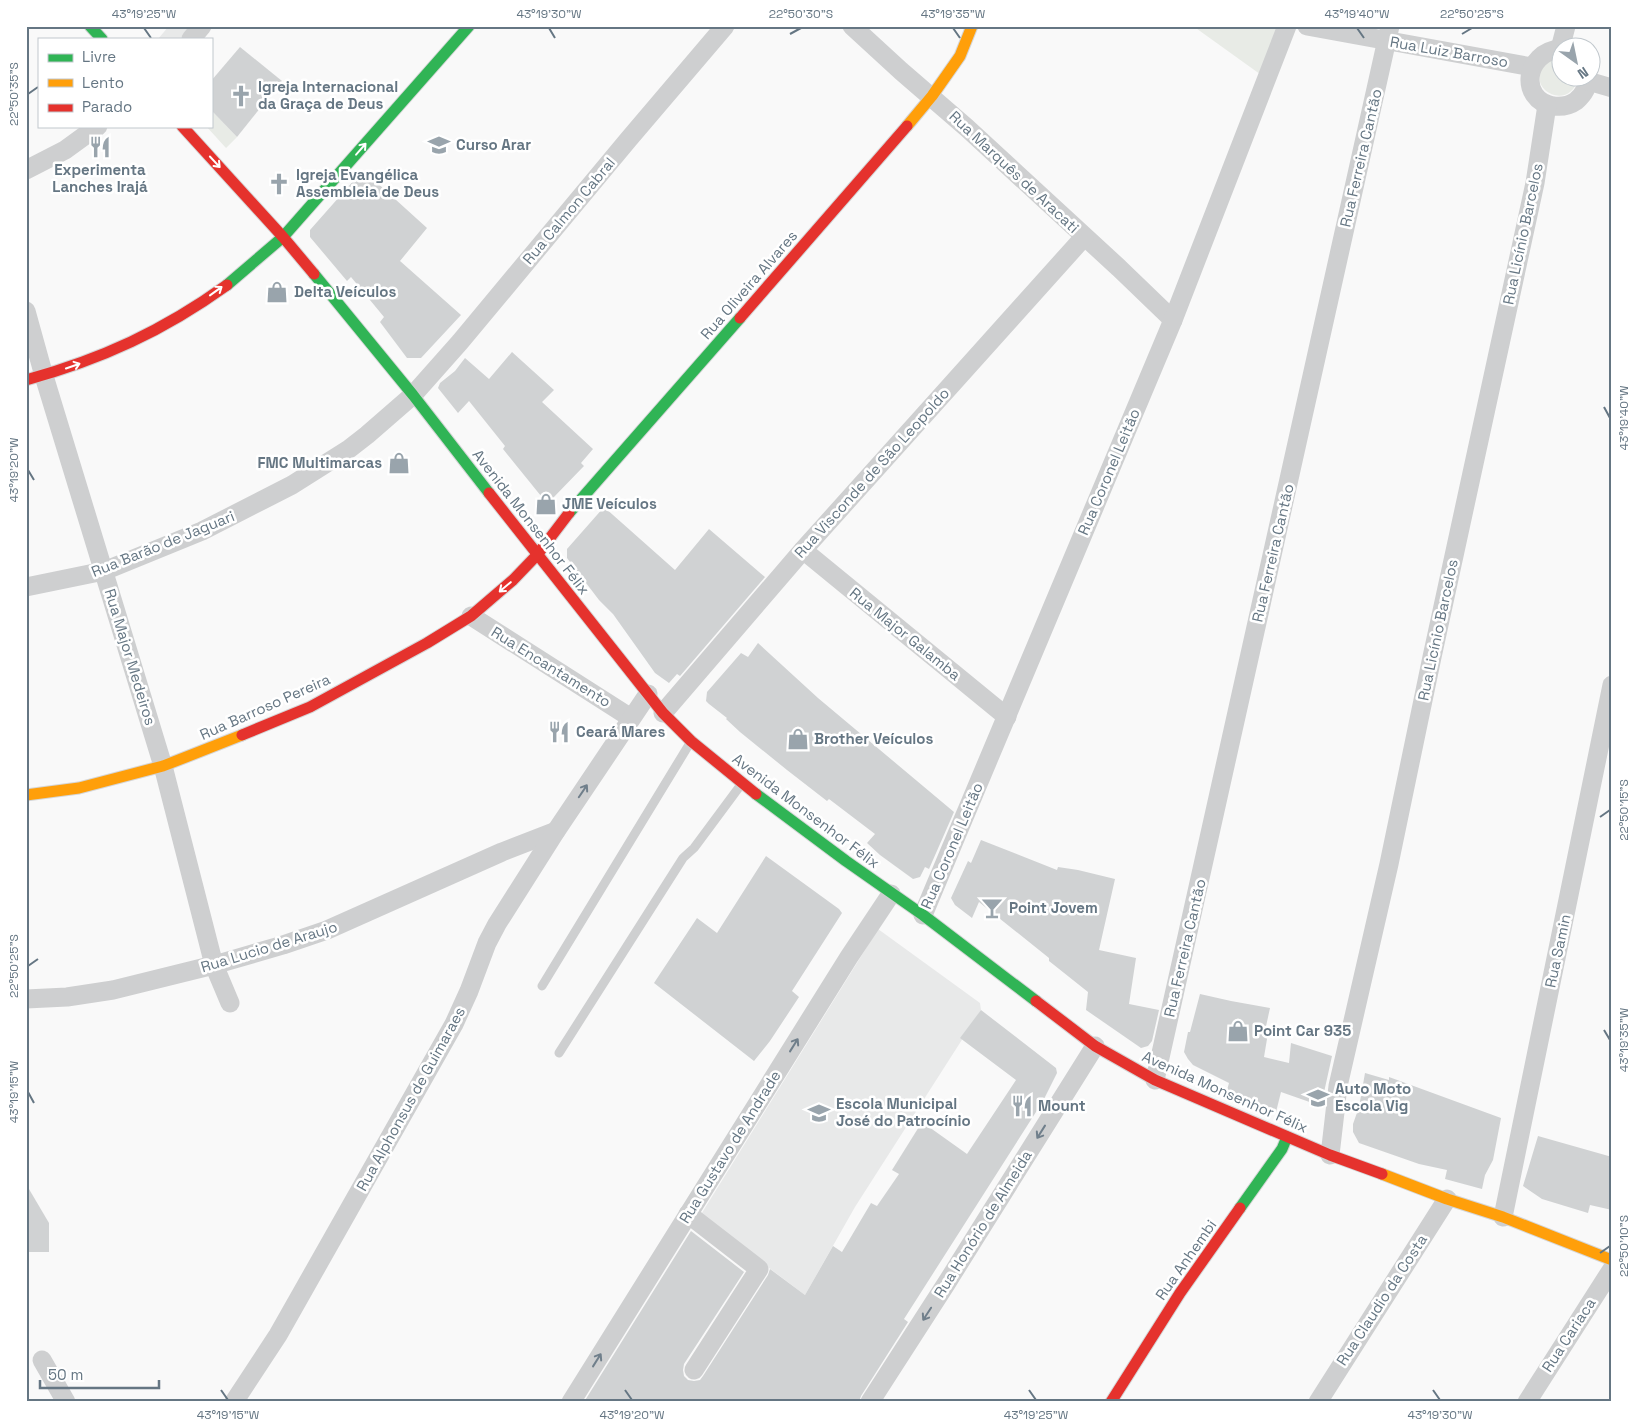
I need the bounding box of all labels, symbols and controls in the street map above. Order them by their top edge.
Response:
text: 43°19'25"W [112,6,177,22]
text: 43°19'30"W [516,6,582,22]
text: 22°50'30"S [769,6,833,22]
text: 43°19'35"W [921,6,986,22]
text: 43°19'40"W [1325,6,1390,22]
text: 22°50'25"S [1440,6,1504,22]
street label: Rua Luiz Barroso [1388,32,1510,71]
legend [38,38,212,128]
north arrow [1550,38,1600,88]
text: Livre [82,47,116,66]
text: 22°50'35"S [6,62,22,126]
text: N [1574,63,1592,83]
text: Lento [82,73,124,92]
place label: Igreja Internacional da Graça de Deus [258,77,398,113]
church icon: Igreja Internacional da Graça de Deus [228,83,254,109]
street label: Rua Ferreira Cantão [1335,87,1386,229]
text: Parado [82,97,132,116]
street label: Rua Marquês de Aracati [945,106,1083,237]
school or university icon: Curso Arar [426,132,452,158]
restaurant icon: Experimenta Lanches Irajá [87,134,113,160]
place label: Curso Arar [456,135,531,154]
one-way arrow [355,142,367,155]
street label: Rua Calmon Cabral [518,153,619,268]
one-way arrow [209,156,221,169]
place label: Experimenta Lanches Irajá [52,160,148,196]
street label: Rua Licínio Barcelos [1498,161,1547,306]
place label: Igreja Evangélica Assembleia de Deus [296,165,439,201]
church icon: Igreja Evangélica Assembleia de Deus [266,171,292,197]
street label: Rua Oliveira Alvares [696,226,801,343]
shop icon: Delta Veículos [264,279,290,305]
place label: Delta Veículos [294,282,396,301]
one-way arrow [209,286,223,296]
one-way arrow [65,361,81,371]
street label: Rua Visconde de São Leopoldo [790,384,953,562]
text: 43°19'40"W [1616,385,1632,450]
street label: Rua Coronel Leitão [1073,406,1144,538]
text: 43°19'20"W [6,437,22,503]
street label: Avenida Monsenhor Félix [469,445,594,598]
shop icon: FMC Multimarcas [386,450,412,476]
place label: FMC Multimarcas [258,453,382,472]
street label: Rua Ferreira Cantão [1247,482,1298,624]
shop icon: JME Veículos [533,491,559,517]
place label: JME Veículos [562,494,657,513]
street label: Rua Barão de Jaguari [88,506,237,581]
street label: Rua Licínio Barcelos [1413,557,1462,702]
one-way arrow [499,581,512,593]
street label: Rua Major Galamba [846,583,965,684]
street label: Rua Major Medeiros [101,586,160,728]
street label: Rua Encantamento [488,622,615,711]
street label: Rua Barroso Pereira [197,669,333,744]
restaurant icon: Ceará Mares [546,719,572,745]
place label: Ceará Mares [576,722,665,741]
shop icon: Brother Veículos [785,726,811,752]
place label: Brother Veículos [814,729,934,748]
street label: Avenida Monsenhor Félix [729,749,884,872]
text: 22°50'15"S [1616,779,1632,841]
street label: Rua Coronel Leitão [916,780,987,912]
one-way arrow [578,784,588,798]
street label: Rua Ferreira Cantão [1159,877,1210,1019]
bar icon: Point Jovem [979,895,1005,921]
place label: Point Jovem [1009,898,1098,917]
street label: Rua Samin [1540,912,1575,989]
street label: Rua Lucio de Araujo [198,917,339,976]
text: 22°50'25"S [6,934,22,998]
street label: Rua Alphonsus de Guimaraes [352,1003,469,1194]
text: 43°19'35"W [1616,1007,1632,1072]
shop icon: Point Car 935 [1225,1018,1251,1044]
place label: Point Car 935 [1254,1021,1351,1040]
one-way arrow [790,1038,800,1052]
street label: Avenida Monsenhor Félix [1139,1046,1311,1137]
text: 43°19'15"W [6,1060,22,1123]
street label: Rua Gustavo de Andrade [675,1067,785,1227]
place label: Auto Moto Escola Vig [1335,1079,1411,1115]
school or university icon: Auto Moto Escola Vig [1305,1085,1331,1111]
restaurant icon: Mount [1009,1093,1035,1119]
place label: Escola Municipal José do Patrocínio [836,1094,971,1130]
place label: Mount [1038,1096,1086,1115]
school or university icon: Escola Municipal José do Patrocínio [806,1100,832,1126]
one-way arrow [1036,1124,1046,1138]
street label: Rua Honório de Almeida [929,1146,1036,1301]
text: 22°50'10"S [1616,1215,1632,1277]
street label: Rua Anhembi [1151,1216,1220,1304]
street label: Rua Claudio da Costa [1332,1230,1431,1369]
street label: Rua Cariaca [1538,1294,1600,1375]
one-way arrow [922,1306,932,1320]
one-way arrow [592,1354,602,1368]
scale bar [40,1358,159,1390]
text: 50 m [48,1365,83,1384]
text: 43°19'15"W [197,1407,260,1423]
text: 43°19'20"W [599,1407,665,1423]
text: 43°19'25"W [1004,1407,1069,1423]
text: 43°19'30"W [1407,1407,1473,1423]

